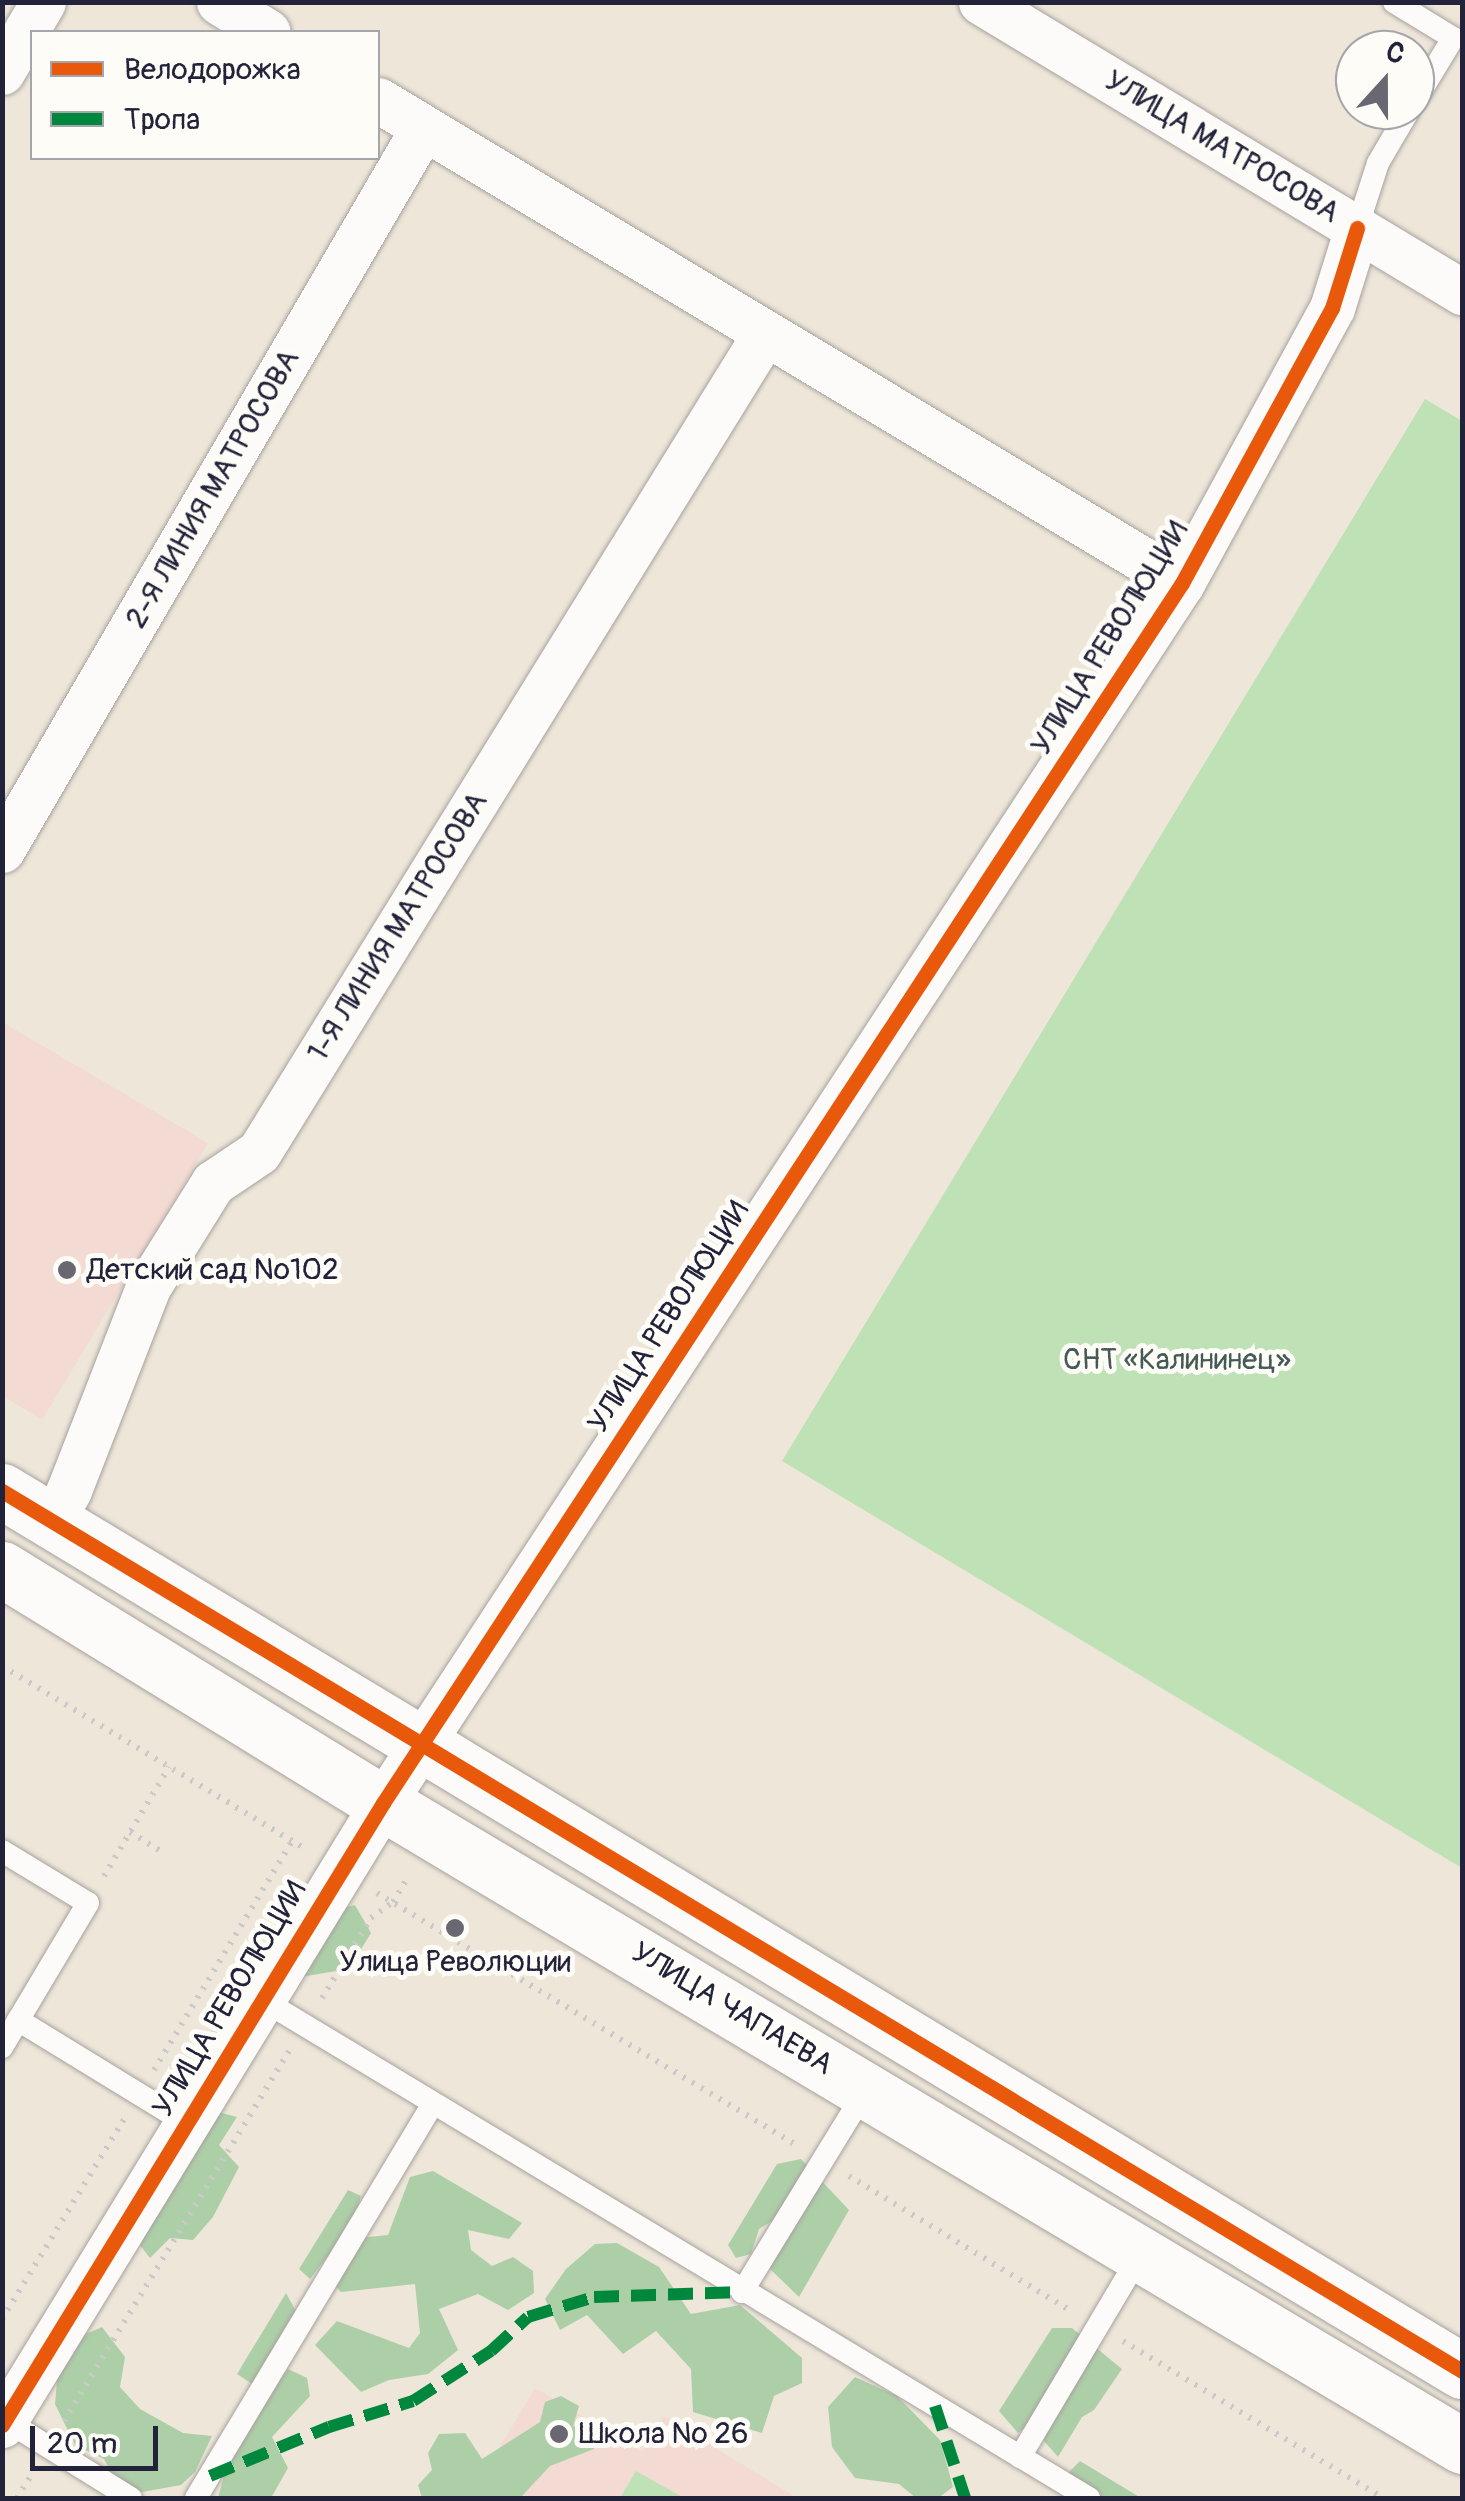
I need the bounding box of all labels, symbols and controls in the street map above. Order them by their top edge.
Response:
legend [30,30,380,160]
north arrow [1335,30,1435,130]
text: С [1381,34,1410,73]
text: Велодорожка [124,51,301,88]
street label: УЛИЦА МАТРОСОВА [1098,63,1346,231]
text: Тропа [124,101,200,138]
street label: 2-Я ЛИНИЯ МАТРОСОВА [118,343,308,635]
street label: УЛИЦА РЕВОЛЮЦИИ [1023,514,1197,762]
street label: 1-Я ЛИНИЯ МАТРОСОВА [300,786,496,1068]
street label: УЛИЦА РЕВОЛЮЦИИ [581,1194,757,1440]
place label: Детский сад №102 [87,1252,339,1288]
marker: Детский сад №102 [56,1259,78,1281]
park label: СНТ «Калининец» [1063,1342,1291,1378]
street label: УЛИЦА РЕВОЛЮЦИИ [145,1874,315,2124]
marker: Улица Революции [444,1917,466,1939]
street label: УЛИЦА ЧАПАЕВА [625,1935,839,2083]
place label: Улица Революции [339,1944,571,1980]
scale bar [35,2406,162,2468]
place label: Школа № 26 [579,2416,748,2452]
marker: Школа № 26 [548,2423,570,2445]
text: 20 m [47,2425,117,2462]

